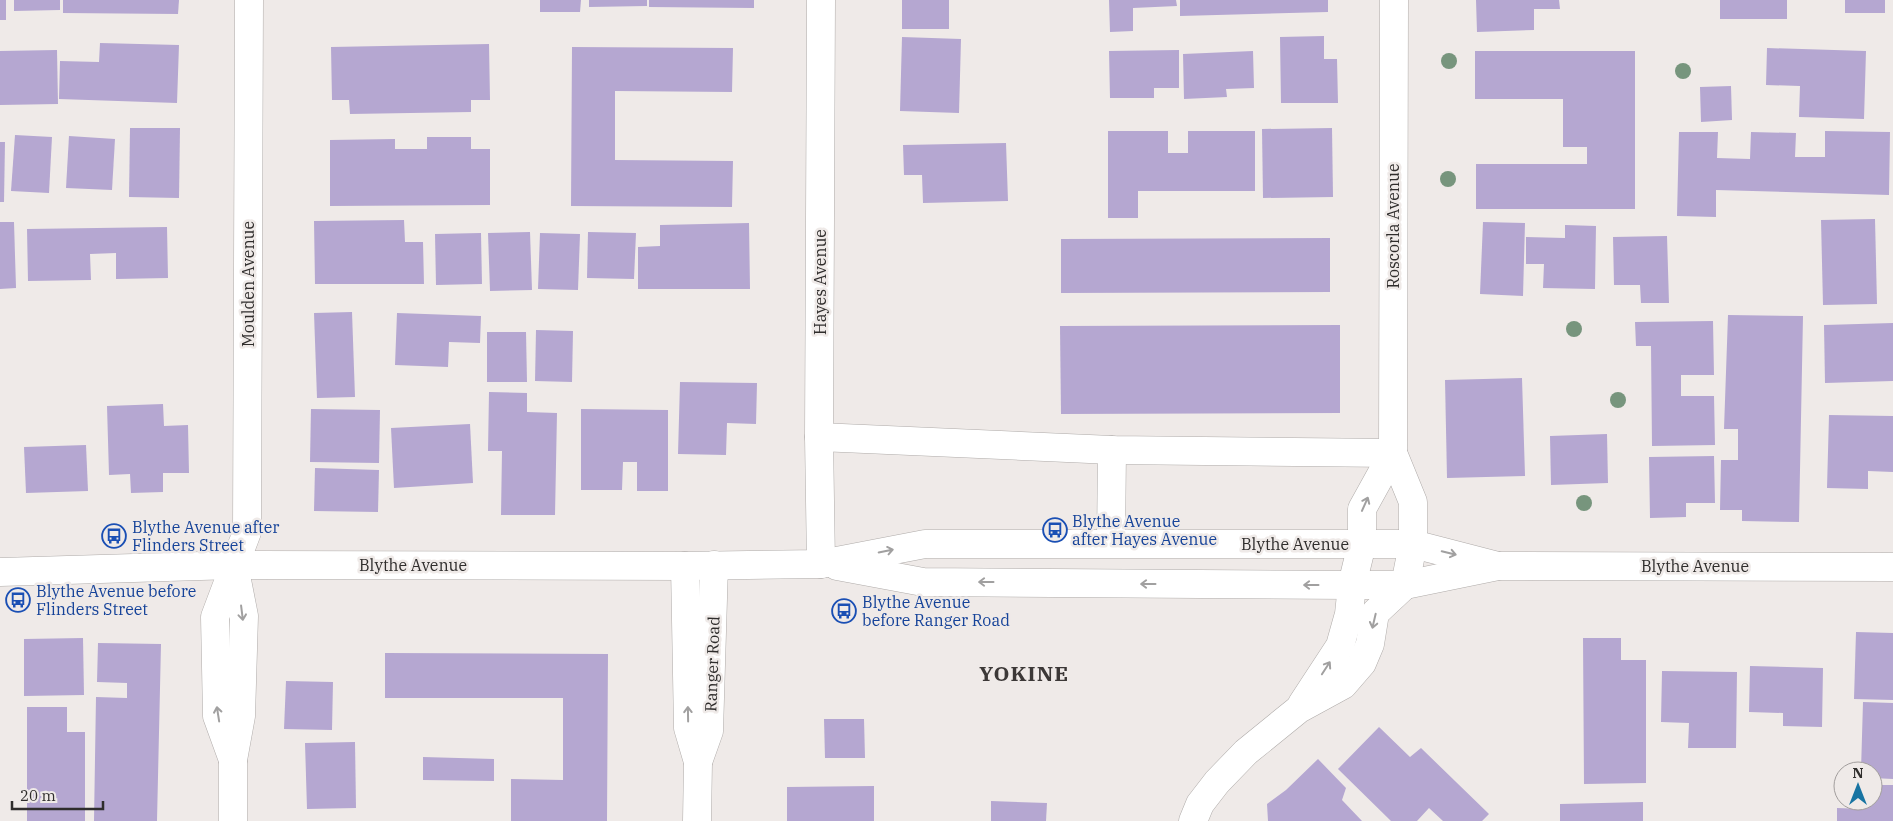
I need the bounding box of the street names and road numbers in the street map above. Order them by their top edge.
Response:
street label: Roscorla Avenue [1383,163,1403,289]
street label: Moulden Avenue [238,221,258,347]
street label: Hayes Avenue [810,229,830,335]
street label: Blythe Avenue [1241,534,1349,554]
street label: Blythe Avenue [359,555,467,575]
street label: Blythe Avenue [1641,556,1749,576]
street label: Ranger Road [700,615,724,712]

